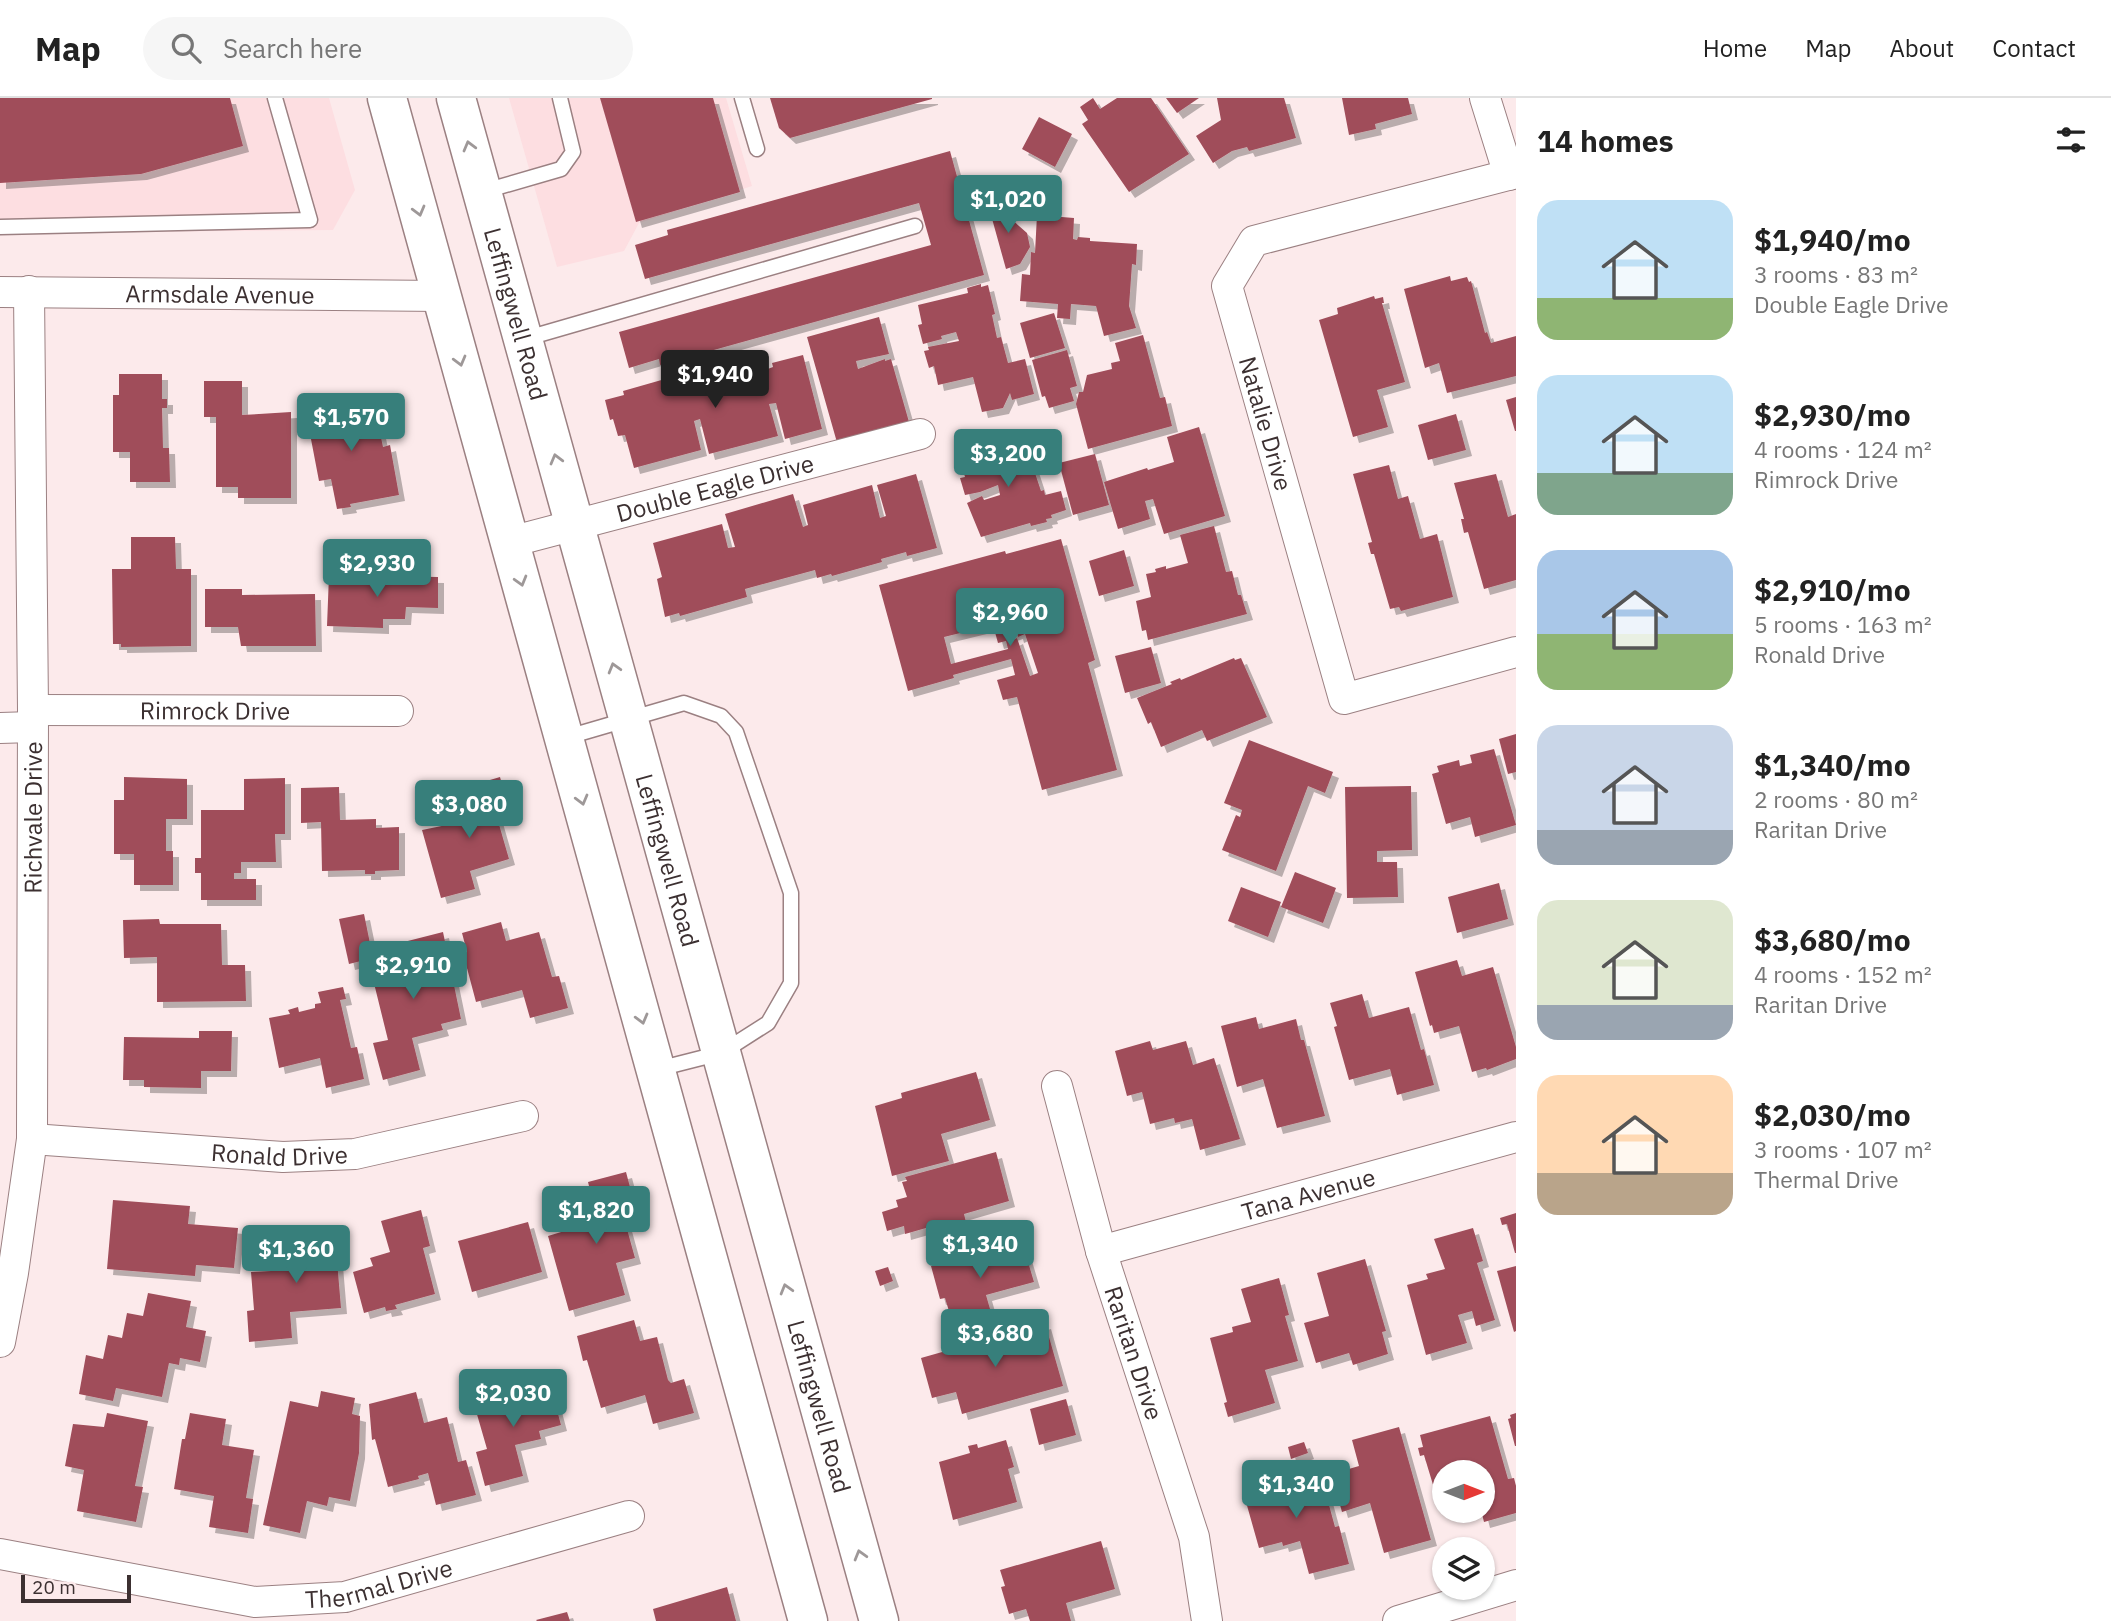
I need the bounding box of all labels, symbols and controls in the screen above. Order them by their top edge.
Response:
search box [143,17,633,80]
text: Map [35,27,101,70]
icon: search [167,29,205,67]
text: Search here [223,31,362,65]
text: Home [1703,32,1767,64]
text: Map [1805,32,1851,64]
text: About [1889,32,1954,64]
text: Contact [1992,32,2076,64]
text: 14 homes [1537,121,1674,160]
icon: filters [2052,121,2090,159]
one-way arrow [463,140,477,152]
pin: $1,020 [951,176,1065,235]
text: $1,020 [970,183,1046,213]
one-way arrow [410,205,425,217]
text: $1,940/mo [1754,220,1911,259]
street label: Leffingwell Road [477,224,555,404]
icon: home [1593,228,1677,312]
text: 3 rooms · 83 m² [1754,259,1918,289]
street label: Armsdale Avenue [125,277,315,311]
text: Double Eagle Drive [1754,289,1949,319]
pin: $1,940 [658,350,772,410]
street label: Natalie Drive [1232,353,1300,494]
one-way arrow [452,355,466,367]
text: $1,940 [677,358,753,388]
pin: $1,570 [294,394,408,453]
text: $2,930/mo [1754,395,1911,434]
text: $1,570 [313,401,389,431]
icon: home [1593,403,1677,487]
pin: $3,200 [951,430,1065,489]
text: 4 rooms · 124 m² [1754,434,1932,464]
text: $3,200 [970,437,1046,467]
street label: Double Eagle Drive [613,447,817,529]
one-way arrow [550,454,564,466]
text: Rimrock Drive [1754,464,1898,494]
pin: $2,930 [320,540,434,599]
text: $2,930 [339,547,415,577]
text: $2,910/mo [1754,570,1911,609]
one-way arrow [512,574,527,586]
icon: home [1593,578,1677,662]
pin: $2,960 [953,588,1067,648]
text: $2,960 [972,596,1048,626]
text: 5 rooms · 163 m² [1754,609,1932,639]
text: Ronald Drive [1754,639,1885,669]
one-way arrow [608,662,623,674]
street label: Rimrock Drive [140,694,290,727]
street label: Richvale Drive [17,741,49,894]
text: $1,340/mo [1754,745,1911,784]
icon: home [1593,753,1677,837]
street label: Leffingwell Road [628,770,707,950]
pin: $3,080 [412,780,526,840]
text: 2 rooms · 80 m² [1754,784,1918,814]
text: $3,080 [431,788,507,818]
one-way arrow [573,794,588,806]
text: Raritan Drive [1754,814,1887,844]
text: $3,680/mo [1754,920,1911,959]
icon: home [1593,928,1677,1012]
pin: $2,910 [356,942,470,1001]
text: $2,910 [375,949,451,979]
text: 4 rooms · 152 m² [1754,959,1932,989]
text: Raritan Drive [1754,989,1887,1019]
one-way arrow [634,1013,649,1025]
text: $2,030/mo [1754,1095,1911,1134]
icon: home [1593,1103,1677,1187]
text: 3 rooms · 107 m² [1754,1134,1932,1164]
street label: Ronald Drive [210,1136,348,1173]
street label: Tana Avenue [1238,1160,1379,1228]
text: Thermal Drive [1754,1164,1899,1194]
pin: $1,820 [539,1186,653,1246]
text: $1,820 [558,1194,634,1224]
pin: $1,340 [923,1220,1037,1280]
pin: $1,360 [239,1226,353,1285]
text: $1,340 [942,1228,1018,1258]
text: $1,360 [258,1233,334,1263]
street label: Raritan Drive [1097,1282,1171,1424]
one-way arrow [780,1283,795,1295]
pin: $3,680 [938,1310,1052,1369]
street label: Leffingwell Road [780,1316,859,1497]
text: $3,680 [957,1317,1033,1347]
pin: $2,030 [456,1370,570,1429]
text: $2,030 [475,1377,551,1407]
pin: $1,340 [1239,1460,1353,1520]
north arrow [1432,1460,1494,1522]
map controls [1432,1460,1495,1600]
text: $1,340 [1258,1468,1334,1498]
button: layers [1432,1537,1495,1600]
one-way arrow [854,1549,869,1561]
street label: Thermal Drive [304,1551,456,1615]
scale bar [21,1572,131,1604]
text: 20 m [32,1575,76,1599]

